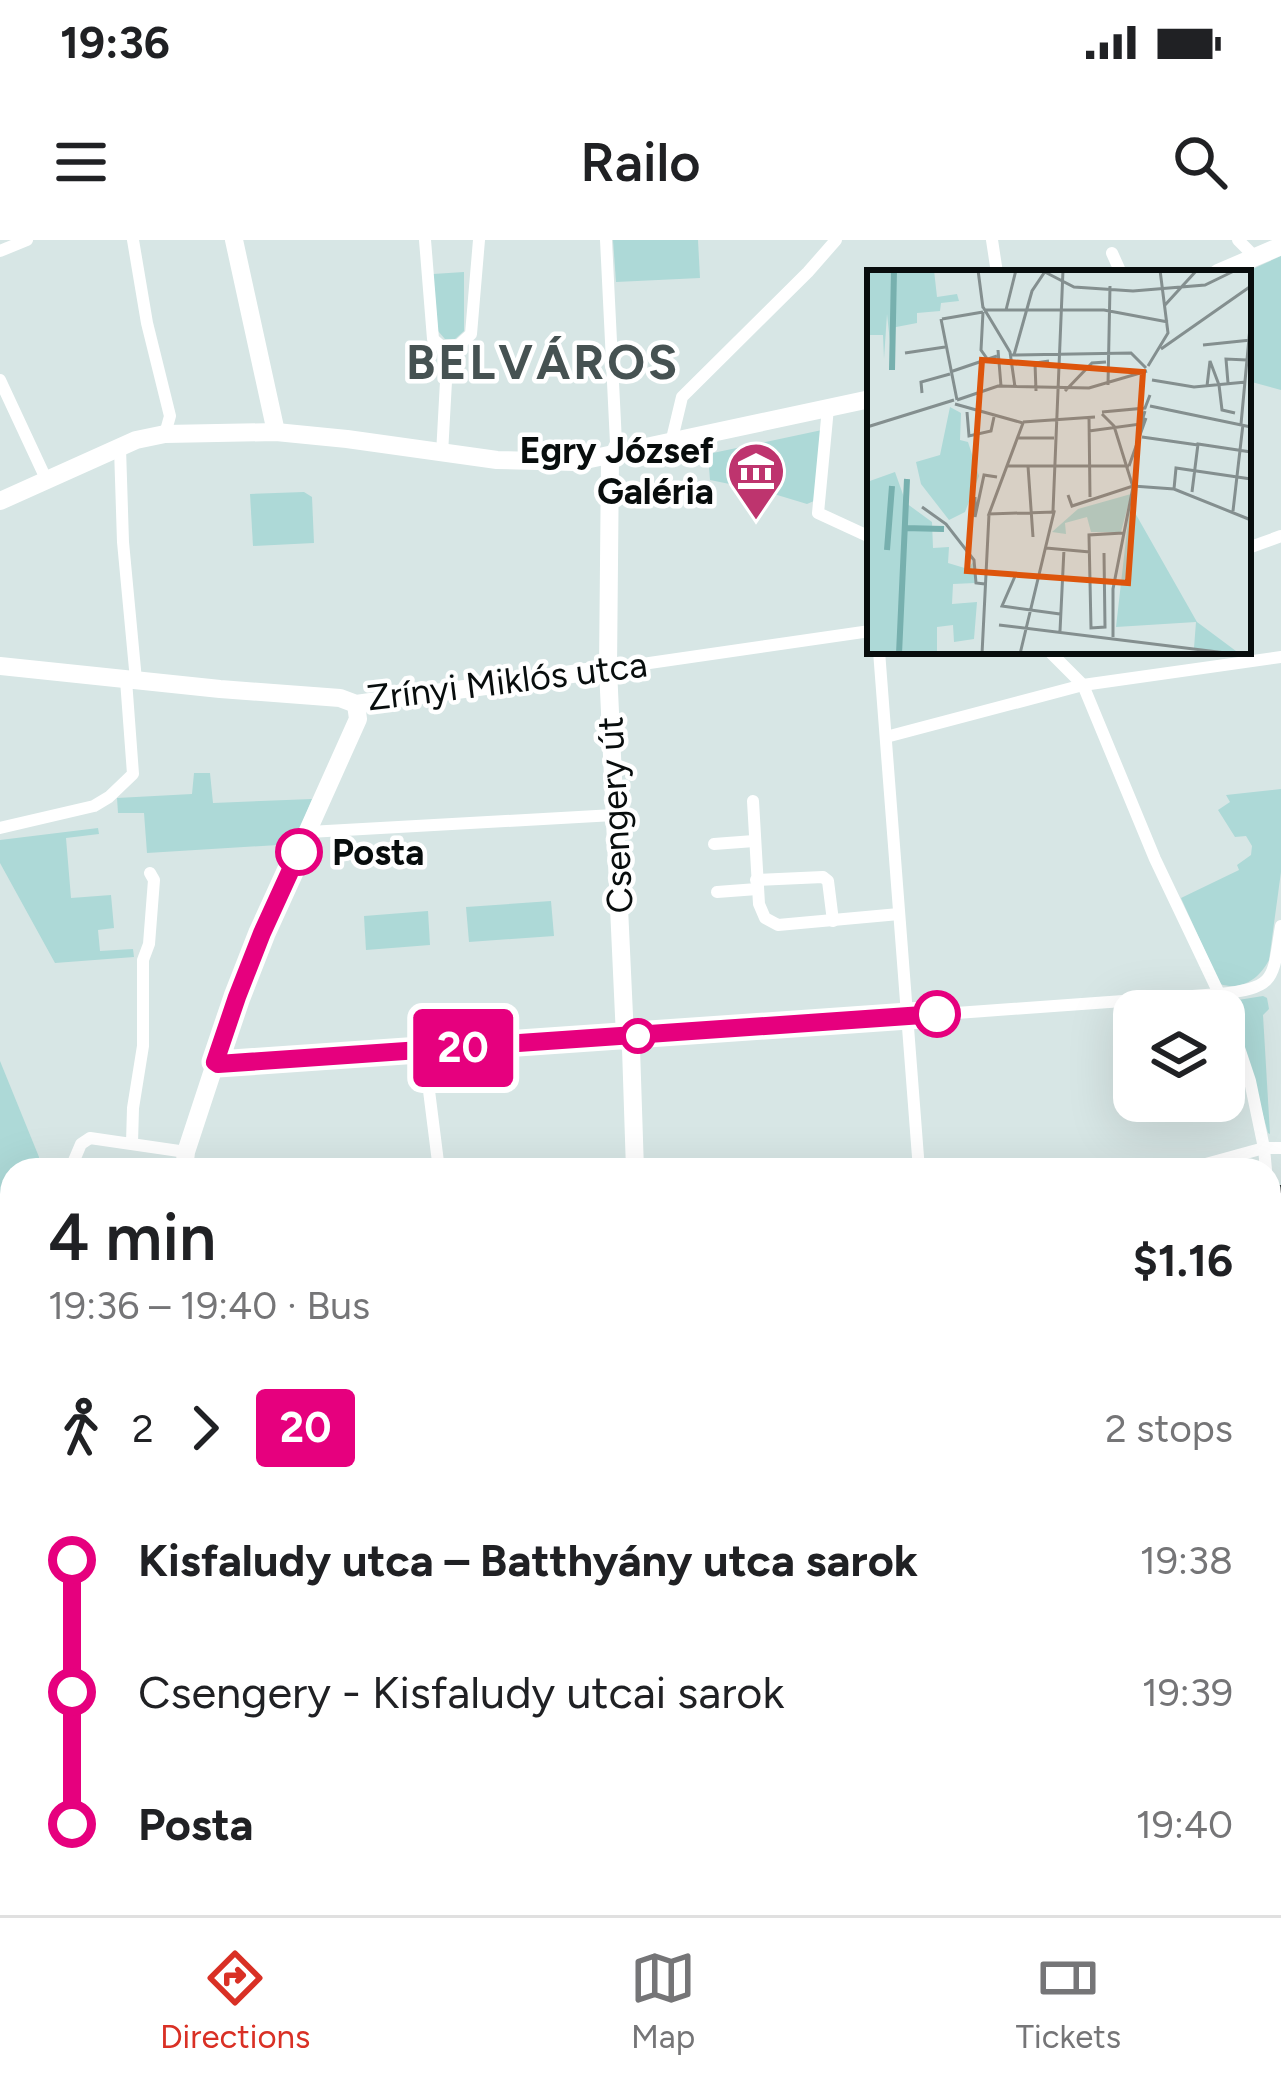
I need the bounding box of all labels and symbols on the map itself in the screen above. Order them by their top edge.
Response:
inset map [867,270,1251,654]
district label: BELVÁROS [406,333,680,391]
place label: Egry József Galéria [519,429,715,513]
museum icon: Egry József Galéria [725,440,787,522]
street label: Zrínyi Miklós utca [365,642,649,720]
street label: Csengery út [588,716,642,914]
marker: Posta [277,830,321,874]
place label: Posta [332,831,424,874]
unlabelled marker [915,992,959,1036]
line badge: 20 [409,1009,517,1087]
unlabelled marker [622,1020,654,1052]

